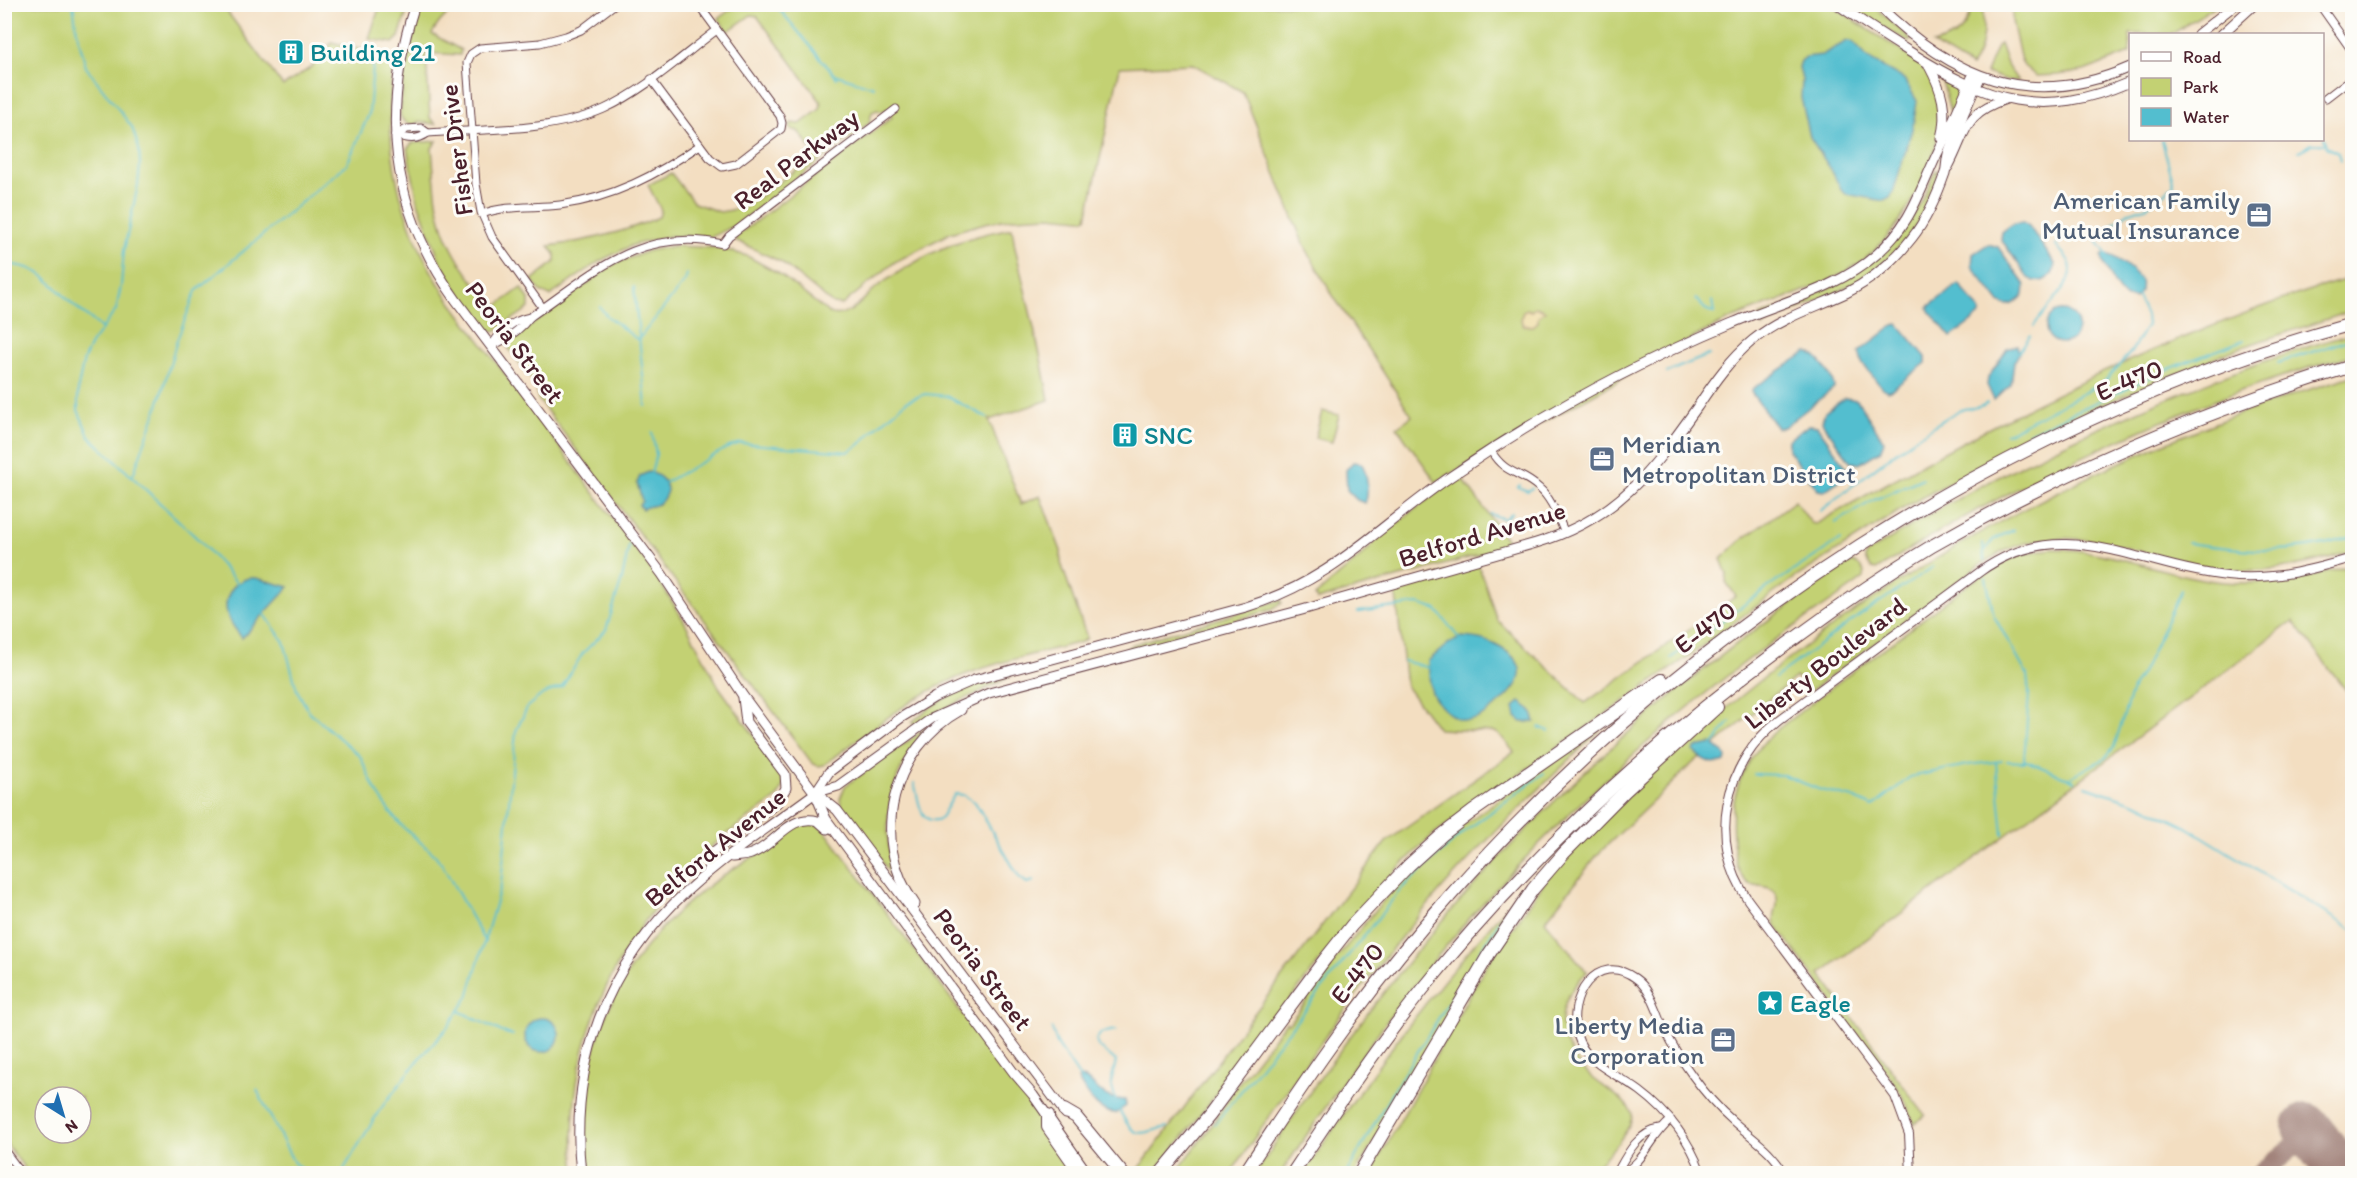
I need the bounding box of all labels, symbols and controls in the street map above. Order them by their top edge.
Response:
legend [2129,33,2324,141]
place label: Building 21 [310,36,435,68]
building icon: Building 21 [276,37,306,67]
text: Road [2183,46,2222,68]
text: Park [2183,76,2218,98]
street label: Fisher Drive [432,83,480,217]
street label: Real Parkway [727,101,865,217]
text: Water [2183,106,2229,128]
place label: American Family Mutual Insurance [2042,184,2240,246]
office icon: American Family Mutual Insurance [2244,200,2274,230]
street label: Peoria Street [458,274,572,410]
street label: E-470 [2091,352,2167,408]
place label: SNC [1144,419,1193,451]
building icon: SNC [1110,420,1140,450]
place label: Meridian Metropolitan District [1622,428,1856,490]
office icon: Meridian Metropolitan District [1587,444,1617,474]
street label: Belford Avenue [1395,493,1569,575]
street label: Liberty Boulevard [1737,590,1913,736]
street label: E-470 [1668,593,1742,661]
street label: Belford Avenue [638,780,792,914]
street label: Peoria Street [926,901,1040,1037]
street label: E-470 [1323,936,1391,1010]
place label: Eagle [1790,987,1851,1019]
place icon: Eagle [1755,988,1785,1018]
place label: Liberty Media Corporation [1554,1009,1704,1071]
office icon: Liberty Media Corporation [1708,1025,1738,1055]
north arrow [33,1085,93,1145]
text: N [62,1116,82,1137]

